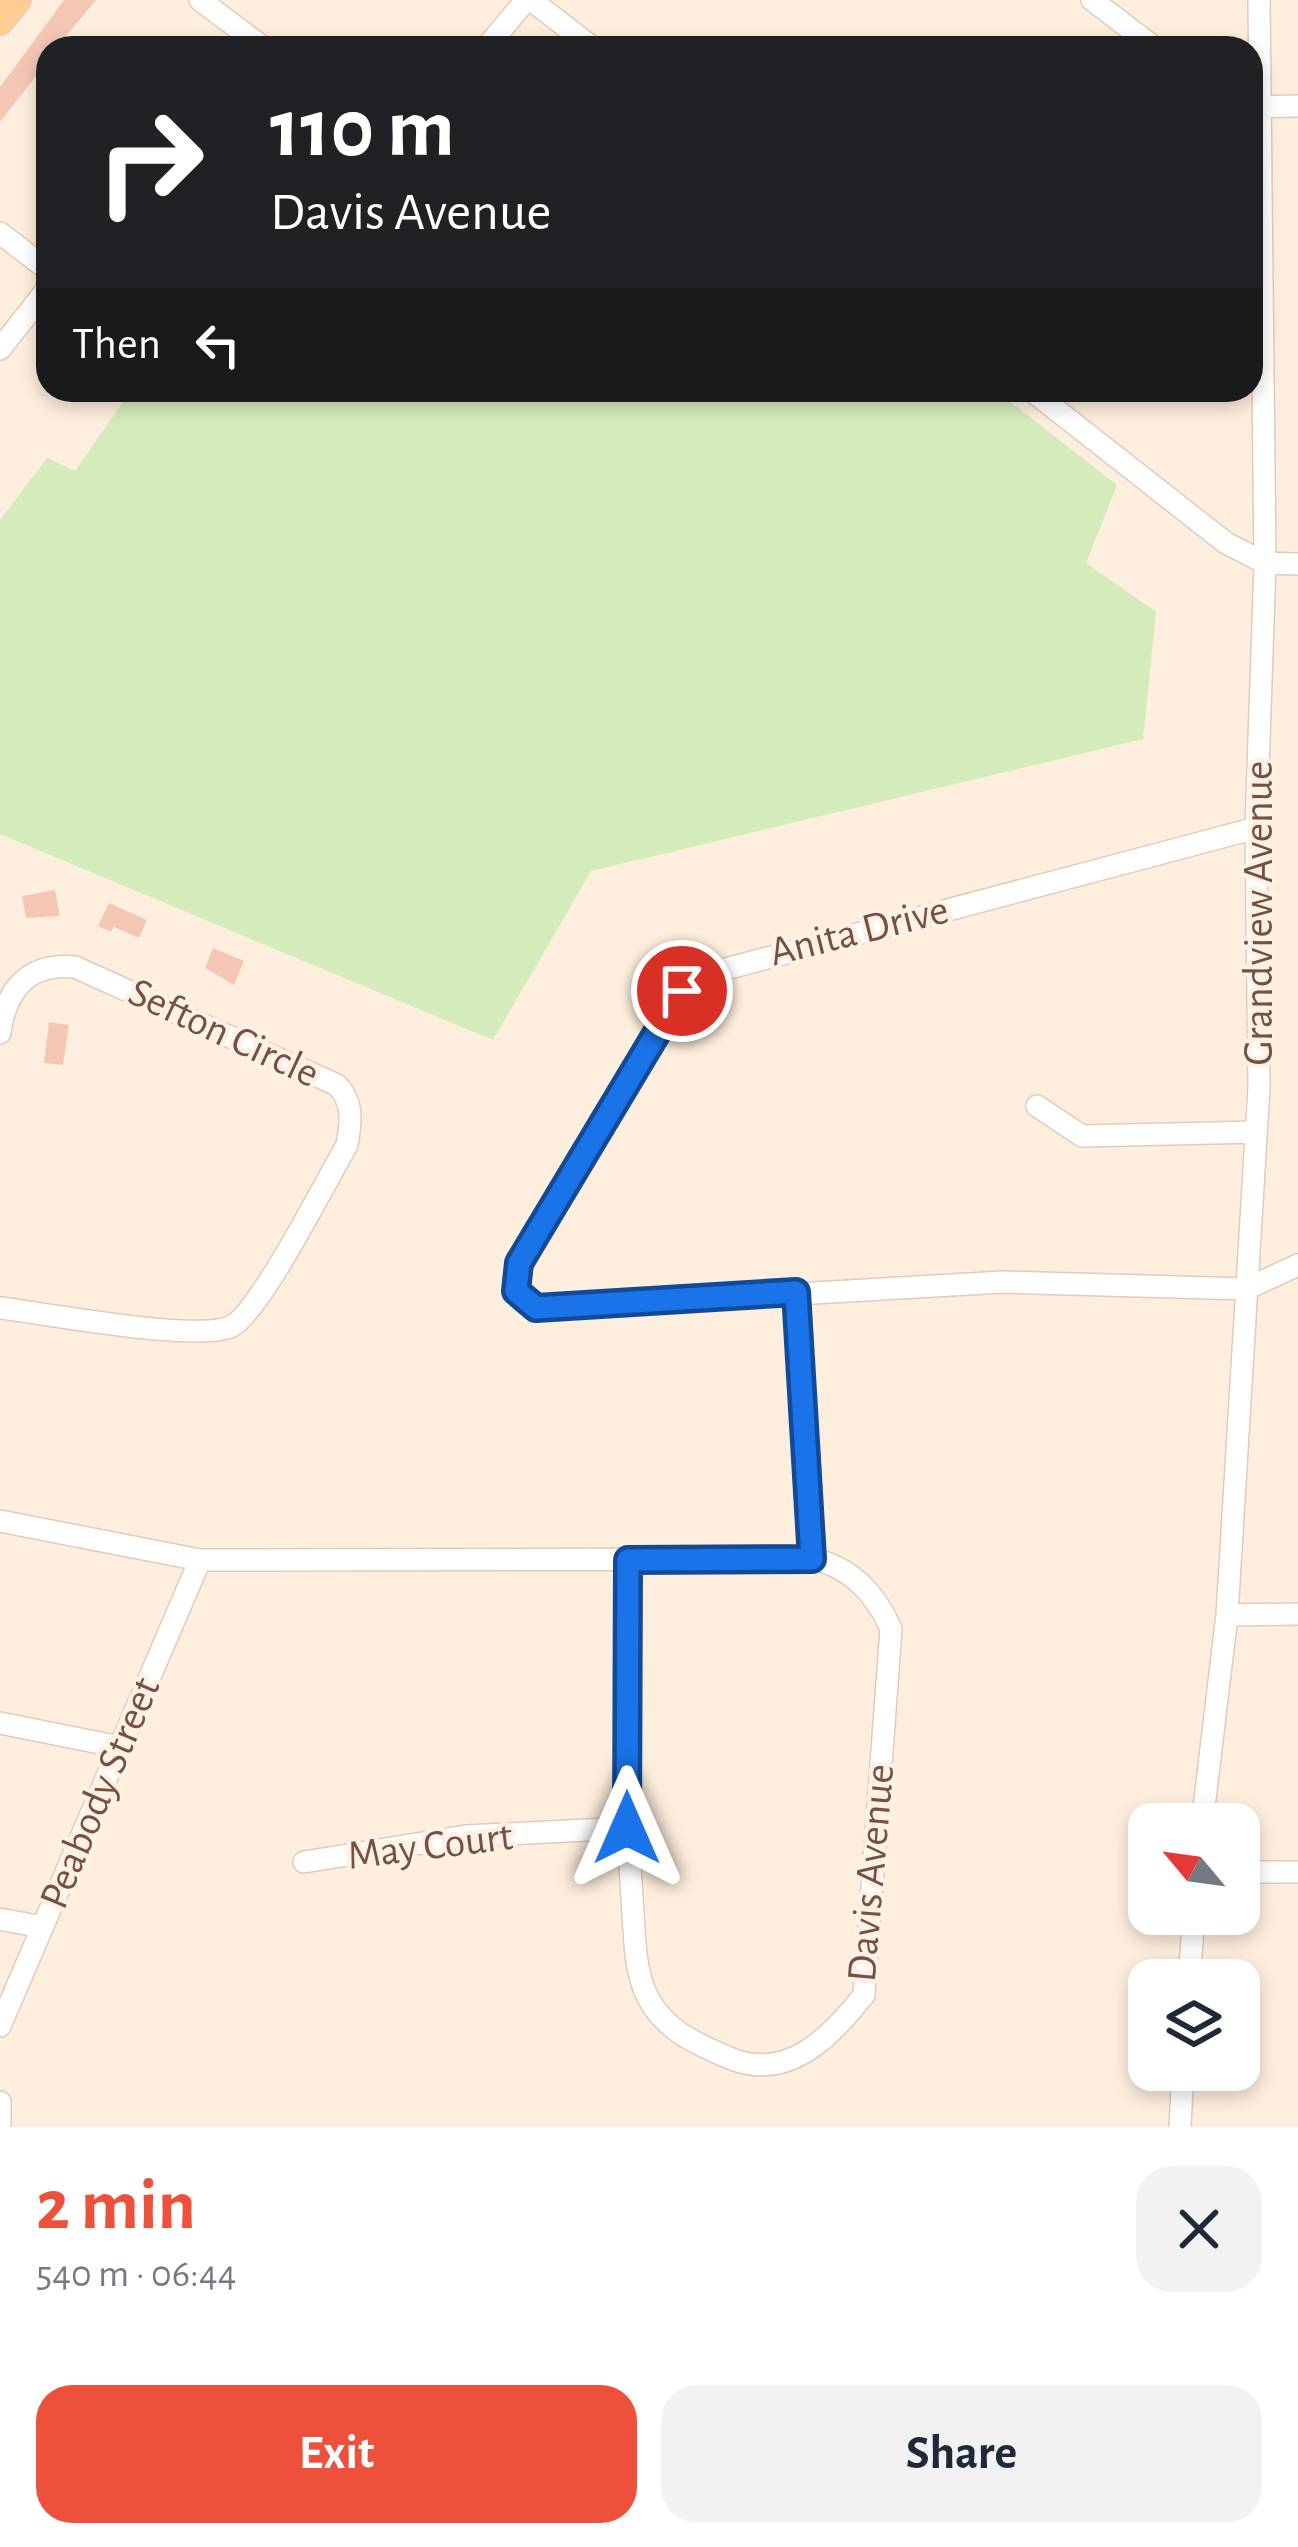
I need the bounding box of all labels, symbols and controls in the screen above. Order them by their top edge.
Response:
icon: right [72,84,228,240]
text: 110 m [270,88,455,172]
text: Davis Avenue [270,186,551,240]
icon: left [185,312,251,378]
text: Then [72,322,161,367]
street label: Grandview Avenue [1238,761,1280,1065]
street label: Anita Drive [765,889,953,973]
pin [631,940,733,1042]
icon: arrive [649,958,715,1024]
street label: Sefton Circle [122,971,326,1095]
street label: Peabody Street [33,1671,167,1915]
street label: Davis Avenue [841,1762,901,1984]
position arrow [564,1765,690,1891]
north arrow [1128,1803,1260,1935]
map controls [1128,1803,1260,2091]
street label: May Court [345,1815,515,1877]
button: layers [1128,1959,1260,2091]
button: close [1136,2166,1262,2292]
text: 2 min [36,2170,196,2242]
text: 540 m · 06:44 [36,2255,236,2294]
button: Exit [36,2385,637,2523]
button: Share [661,2385,1262,2523]

